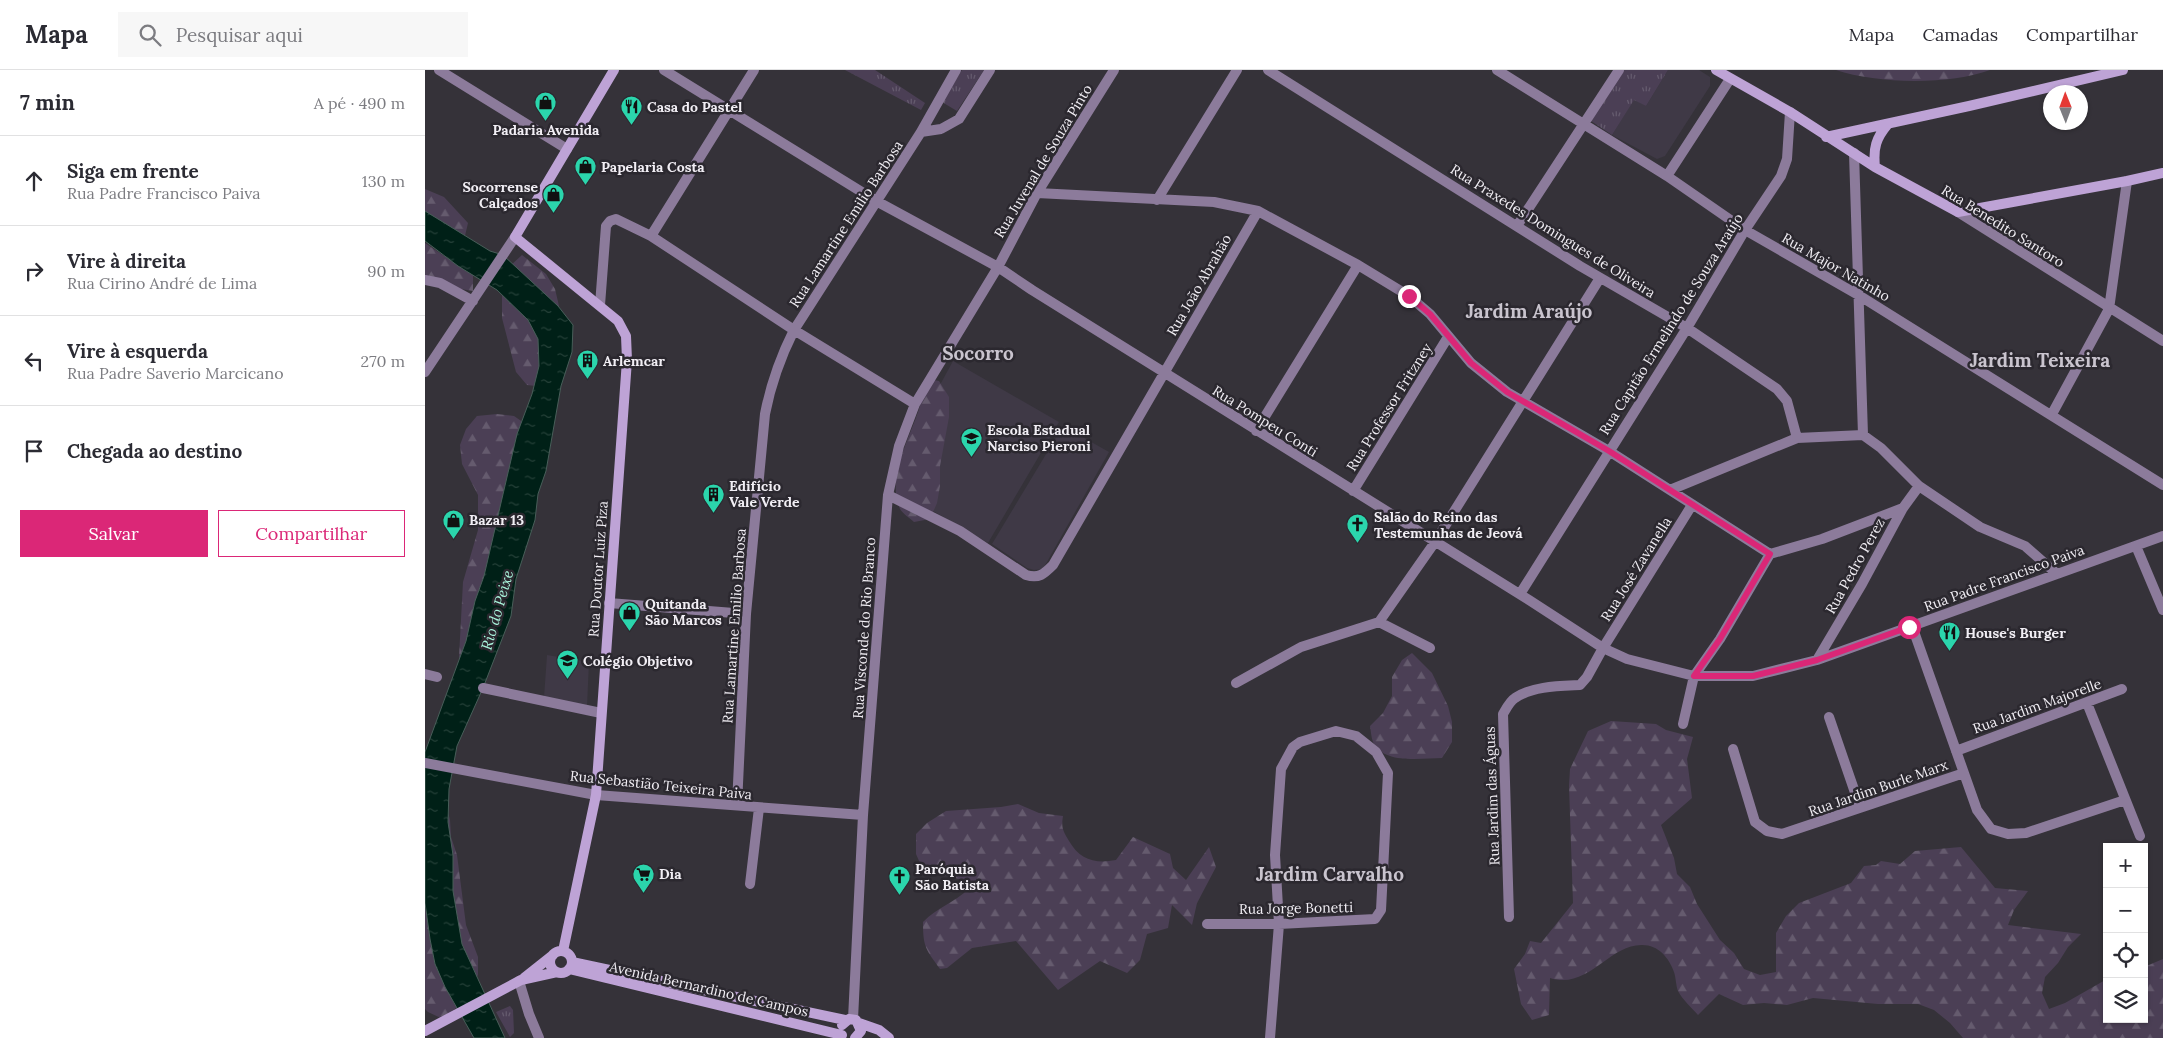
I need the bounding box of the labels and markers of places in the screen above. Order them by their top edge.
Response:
shop icon: Padaria Avenida [534,90,558,121]
restaurant icon: Casa do Pastel [619,95,643,126]
place label: Casa do Pastel [647,98,743,116]
place label: Padaria Avenida [493,121,600,139]
shop icon: Papelaria Costa [573,155,597,186]
place label: Papelaria Costa [601,158,705,176]
place label: Socorrense Calçados [462,178,538,212]
shop icon: Socorrense Calçados [542,183,566,214]
building icon: Arlemcar [575,349,599,380]
place label: Arlemcar [603,352,665,370]
place label: Escola Estadual Narciso Pieroni [987,421,1091,455]
school or university icon: Escola Estadual Narciso Pieroni [959,426,983,457]
place label: Edifício Vale Verde [729,477,800,511]
building icon: Edifício Vale Verde [701,482,725,513]
shop icon: Bazar 13 [441,508,465,539]
place label: Salão do Reino das Testemunhas de Jeová [1374,508,1523,542]
place label: Bazar 13 [469,511,524,529]
church icon: Salão do Reino das Testemunhas de Jeová [1346,513,1370,544]
place label: Quitanda São Marcos [645,595,722,629]
shop icon: Quitanda São Marcos [617,600,641,631]
restaurant icon: House's Burger [1937,621,1961,652]
place label: House's Burger [1965,624,2066,642]
school or university icon: Colégio Objetivo [555,649,579,680]
place label: Colégio Objetivo [583,652,693,670]
place label: Paróquia São Batista [915,860,990,894]
supermarket icon: Dia [631,862,655,893]
place label: Dia [659,865,682,883]
church icon: Paróquia São Batista [887,865,911,896]

